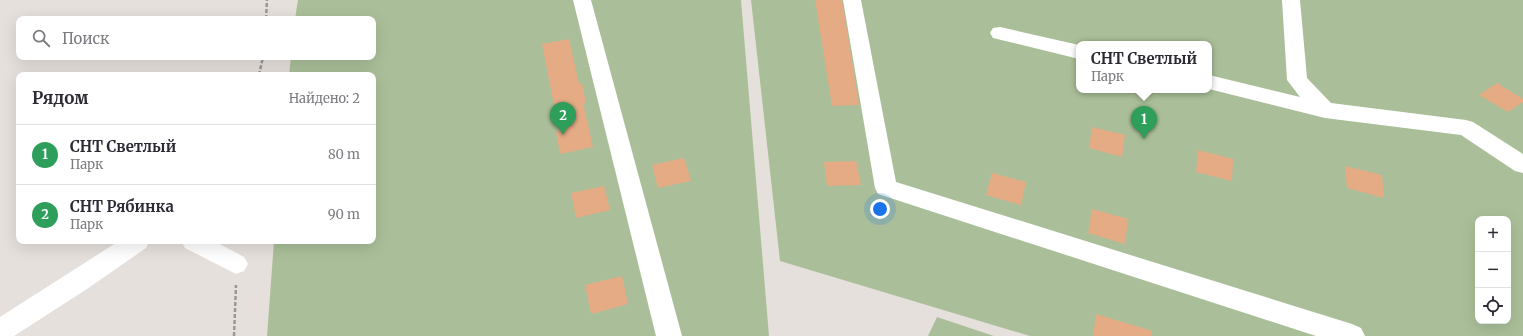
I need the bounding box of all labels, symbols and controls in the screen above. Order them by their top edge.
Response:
search box [16,16,376,60]
icon: search [30,27,52,49]
text: Поиск [62,29,109,48]
popup [1076,41,1212,93]
text: СНТ Светлый [1091,49,1197,68]
text: Парк [1091,68,1124,85]
text: Рядом [32,87,88,109]
text: Найдено: 2 [289,90,360,107]
pin: 2 [550,102,576,135]
pin: 1 [1131,106,1157,139]
text: СНТ Светлый [70,137,176,156]
text: 1 [42,146,48,163]
text: 80 m [328,146,360,163]
text: Парк [70,156,103,173]
text: СНТ Рябинка [70,197,174,216]
your location [870,199,890,219]
text: 2 [41,206,49,223]
text: 90 m [328,206,360,223]
text: Парк [70,216,103,233]
map controls [1475,216,1511,324]
button: + [1475,216,1511,252]
button: − [1475,252,1511,288]
button: locate [1475,288,1511,324]

